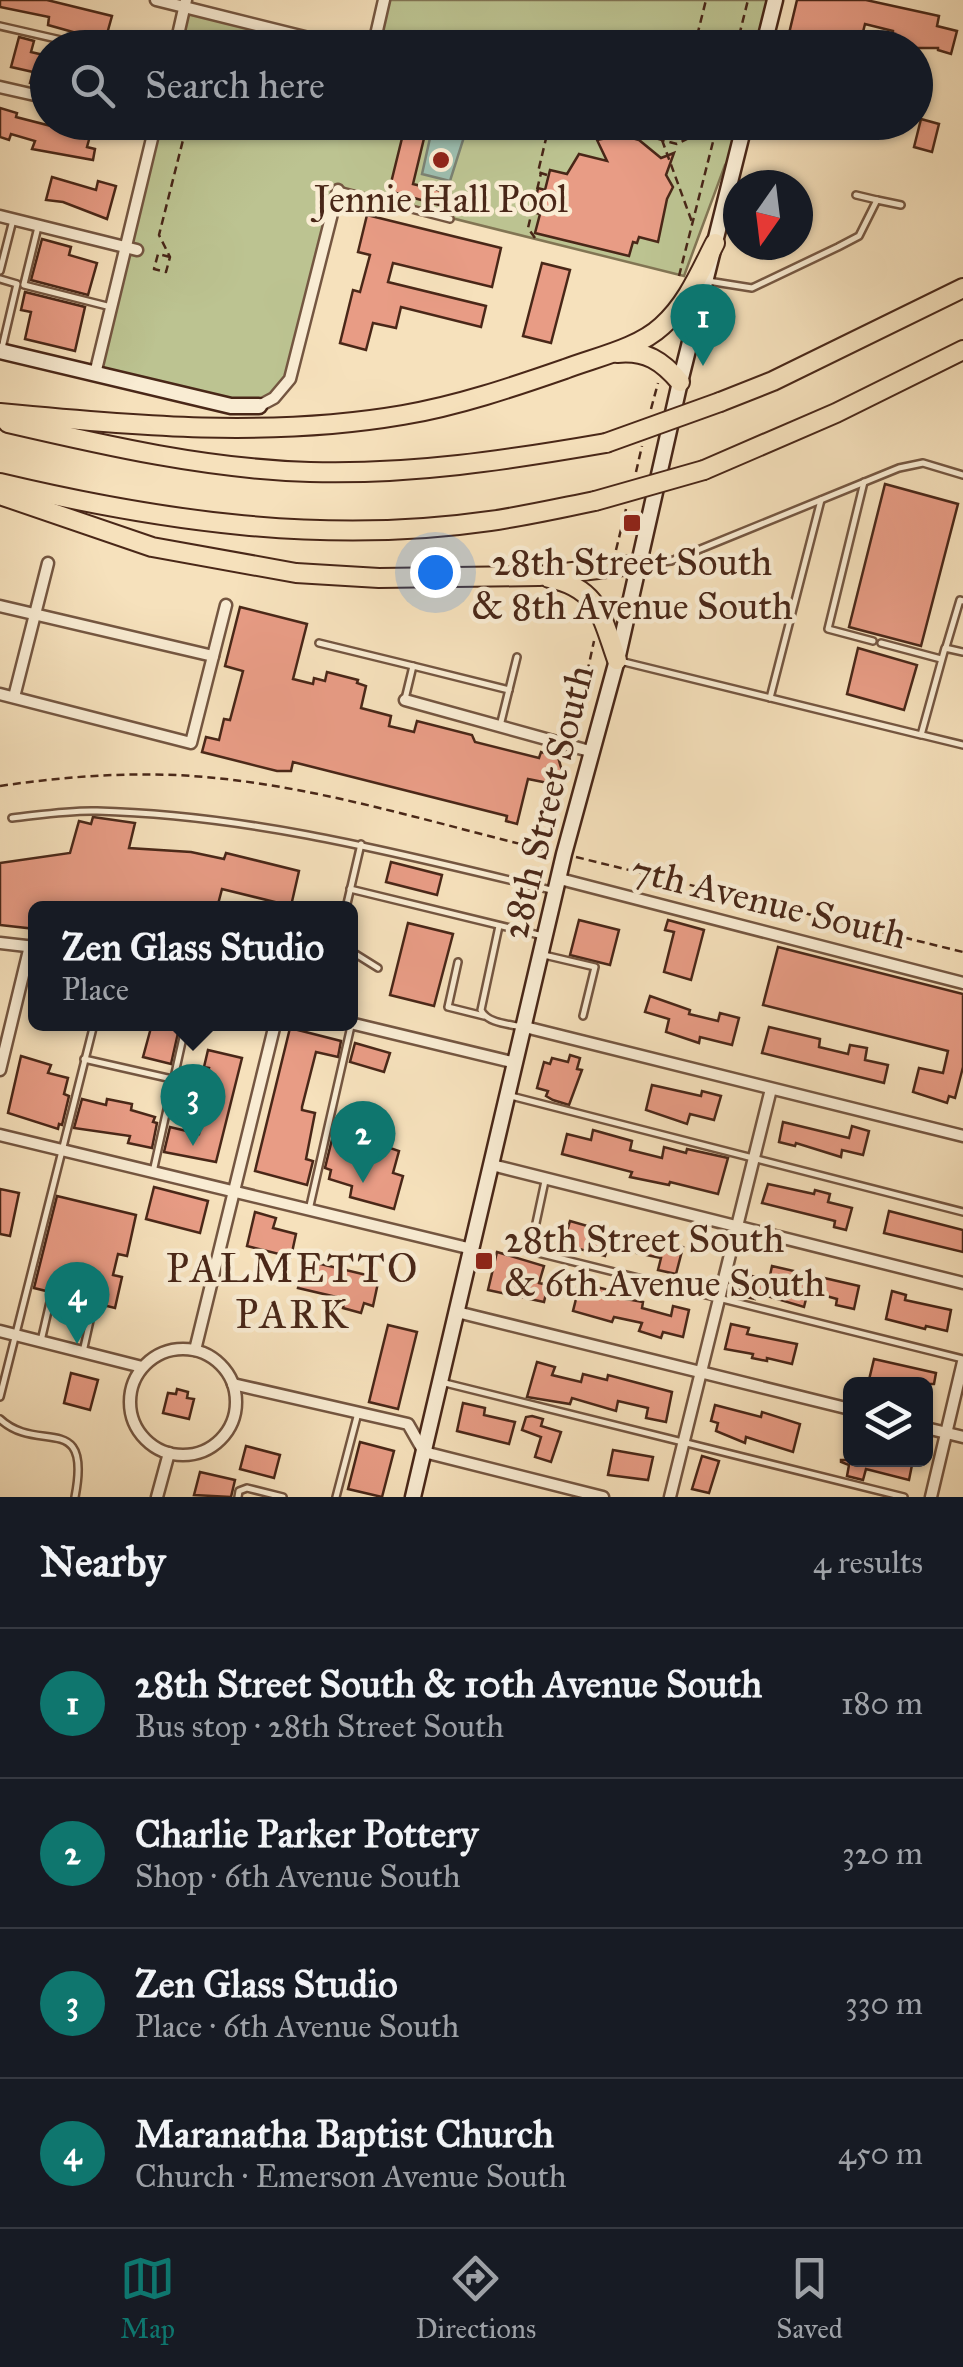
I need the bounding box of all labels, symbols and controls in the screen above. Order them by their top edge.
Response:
search box [30,30,933,140]
icon: search [65,58,120,113]
text: Search here [145,62,325,108]
marker: Jennie Hall Pool [430,149,452,171]
north arrow [723,170,813,260]
place label: Jennie Hall Pool [310,176,568,223]
pin: 1 [670,284,736,366]
marker: 28th Street South & 8th Avenue South [621,512,643,534]
place label: 28th Street South & 8th Avenue South [471,539,793,629]
your location [410,547,461,598]
street label: 28th Street South [491,660,603,944]
street label: 7th Avenue South [627,846,911,958]
popup [28,901,358,1031]
text: Zen Glass Studio [62,924,324,970]
text: Place [62,970,129,1009]
pin: 3 [160,1064,226,1146]
pin: 2 [330,1100,396,1183]
place label: 28th Street South & 6th Avenue South [504,1216,825,1306]
district label: PALMETTO PARK [166,1244,420,1339]
marker: 28th Street South & 6th Avenue South [473,1250,495,1272]
pin: 4 [44,1262,110,1344]
map controls [843,1377,933,1467]
button: layers [843,1377,933,1467]
text: Nearby [40,1536,165,1588]
text: 4 results [813,1543,923,1582]
text: 28th Street South & 10th Avenue South [135,1661,762,1707]
text: 1 [66,1684,79,1723]
text: 180 m [841,1684,923,1723]
text: Bus stop · 28th Street South [135,1707,504,1746]
text: Charlie Parker Pottery [135,1811,478,1857]
text: 2 [65,1834,80,1873]
text: 320 m [842,1834,923,1873]
text: Shop · 6th Avenue South [135,1857,461,1896]
text: Zen Glass Studio [135,1961,398,2007]
text: 3 [66,1984,79,2023]
text: 330 m [845,1984,923,2023]
text: Place · 6th Avenue South [135,2007,459,2046]
text: Maranatha Baptist Church [135,2111,554,2157]
text: 4 [64,2134,81,2173]
text: 450 m [838,2134,923,2173]
text: Church · Emerson Avenue South [135,2157,567,2196]
tab: Map [120,2251,175,2346]
tab: Directions [415,2251,536,2346]
tab: Saved [776,2251,843,2346]

